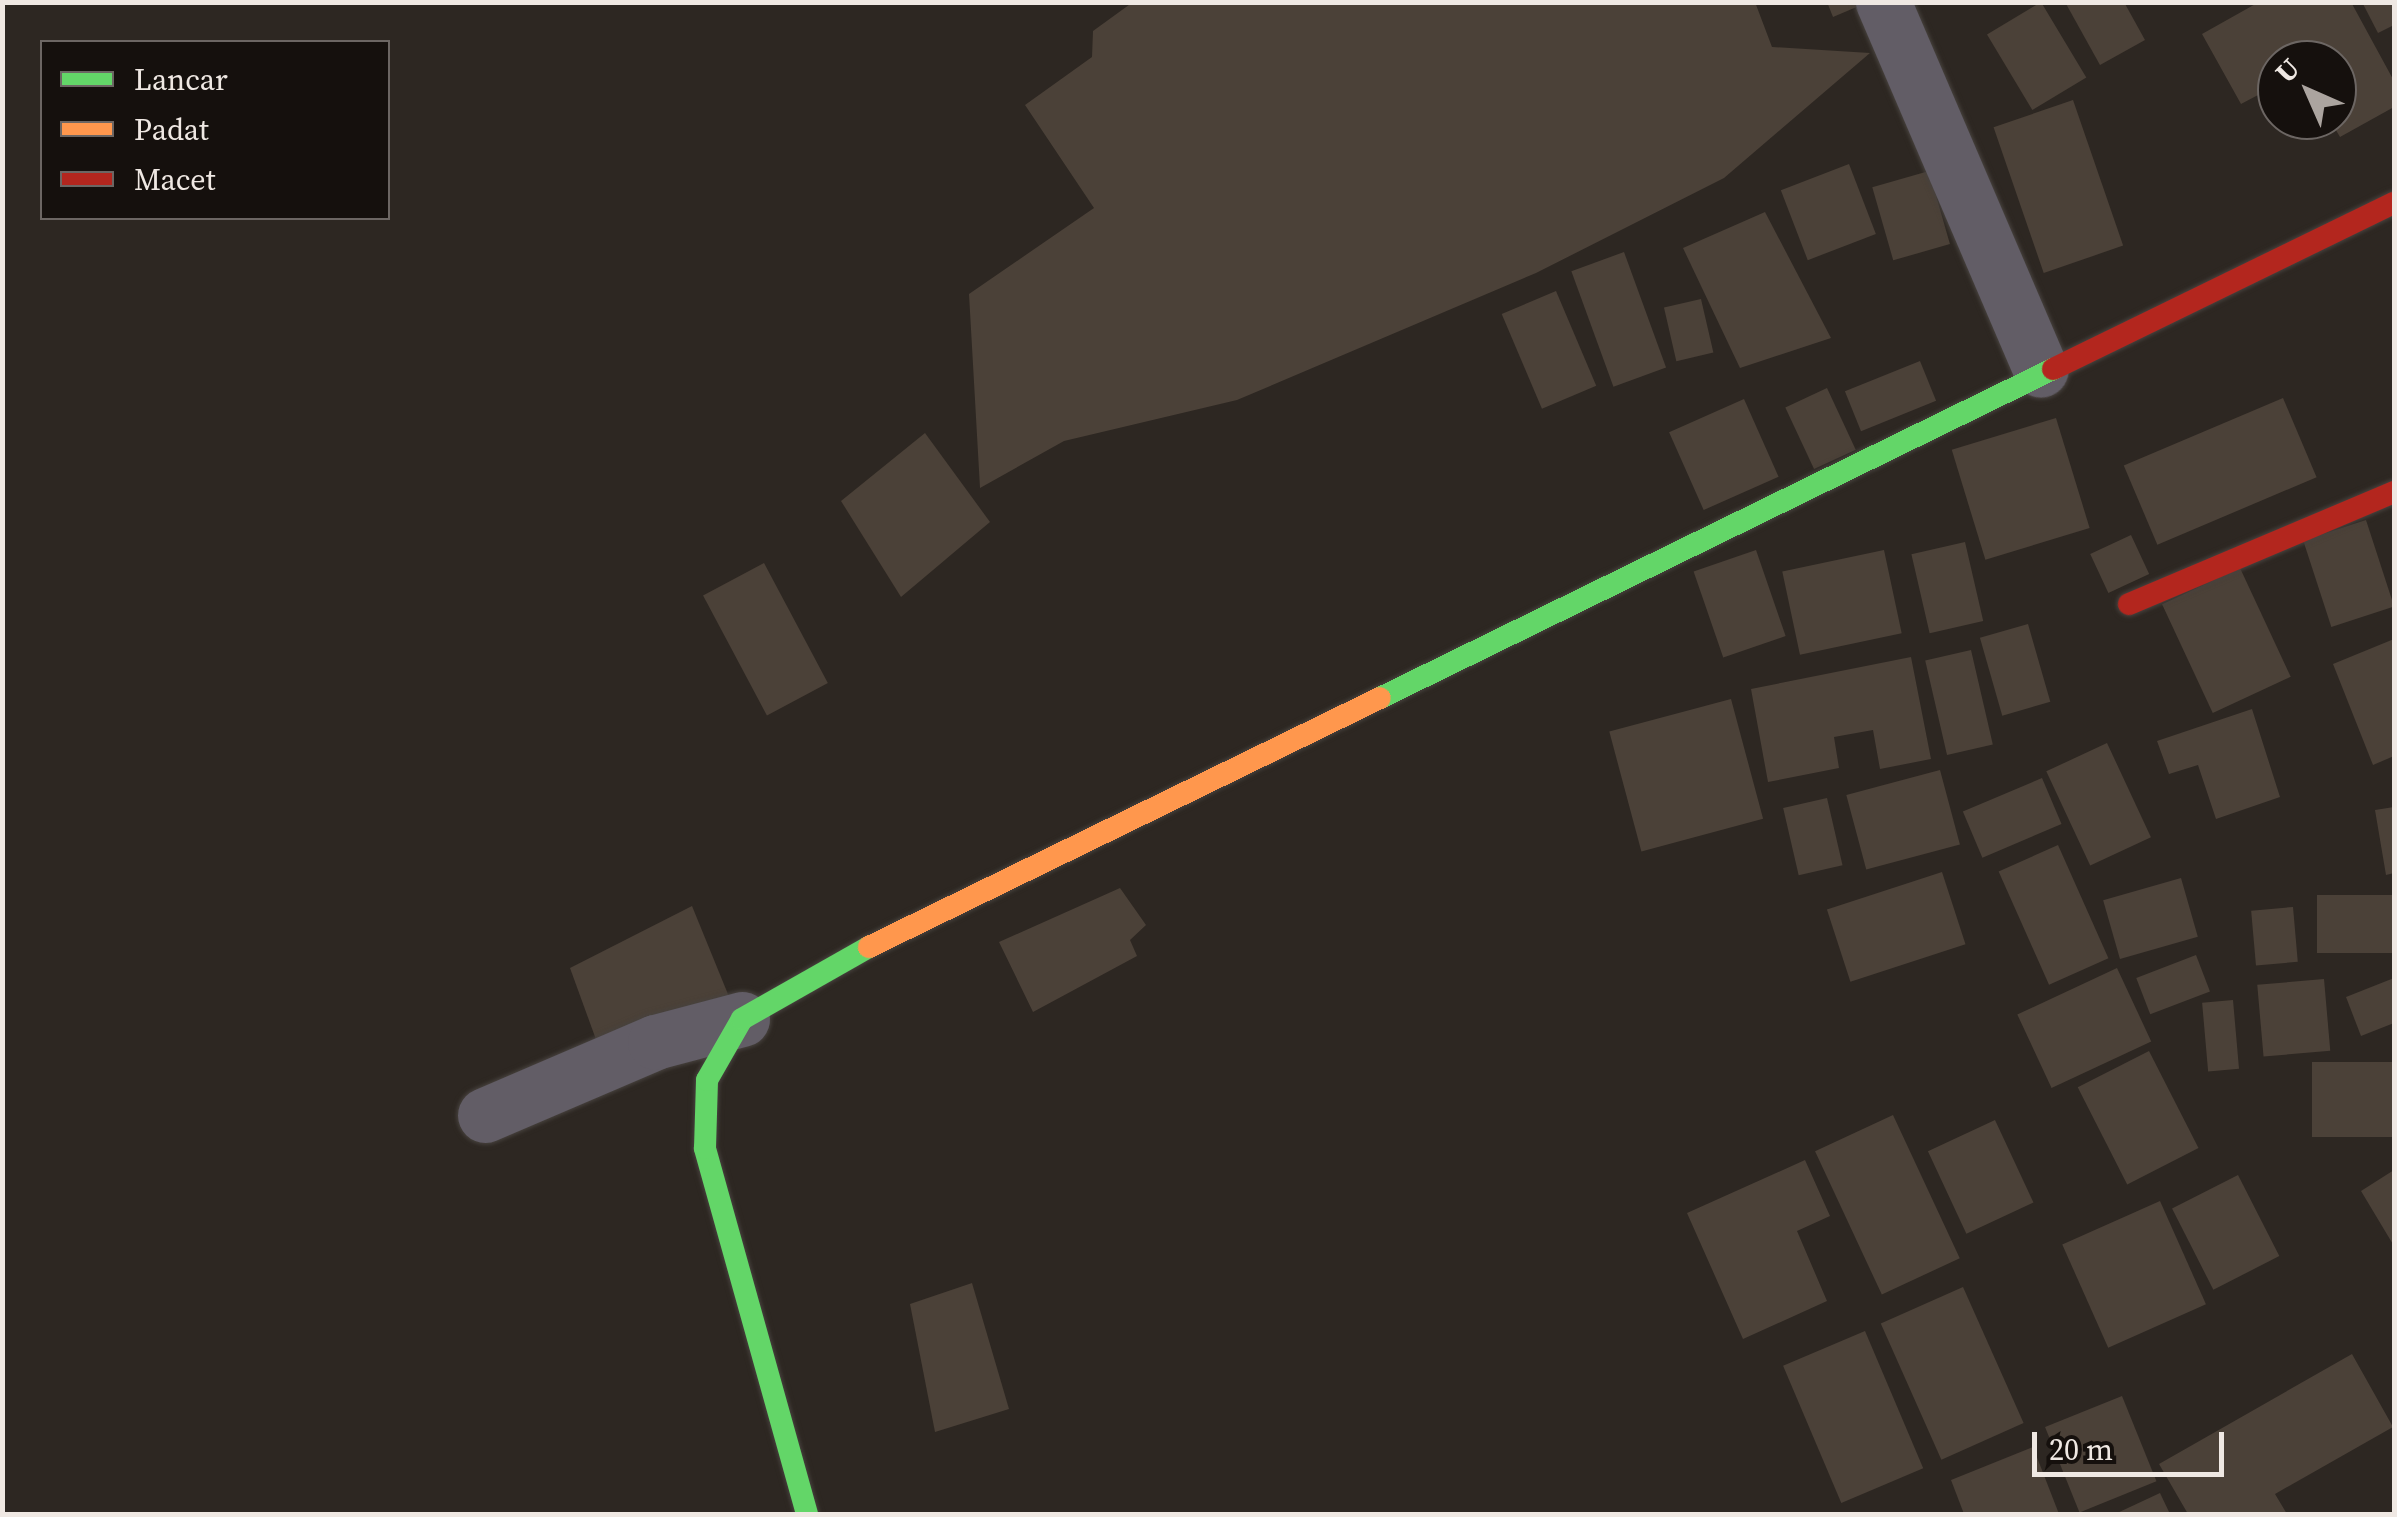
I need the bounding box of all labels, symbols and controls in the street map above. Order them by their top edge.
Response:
legend [40,40,390,220]
north arrow [2257,40,2357,140]
text: U [2267,50,2308,91]
text: Lancar [134,59,228,100]
text: Padat [134,109,209,150]
text: Macet [134,159,215,200]
scale bar [2037,1412,2230,1474]
text: 20 m [2049,1429,2113,1470]

